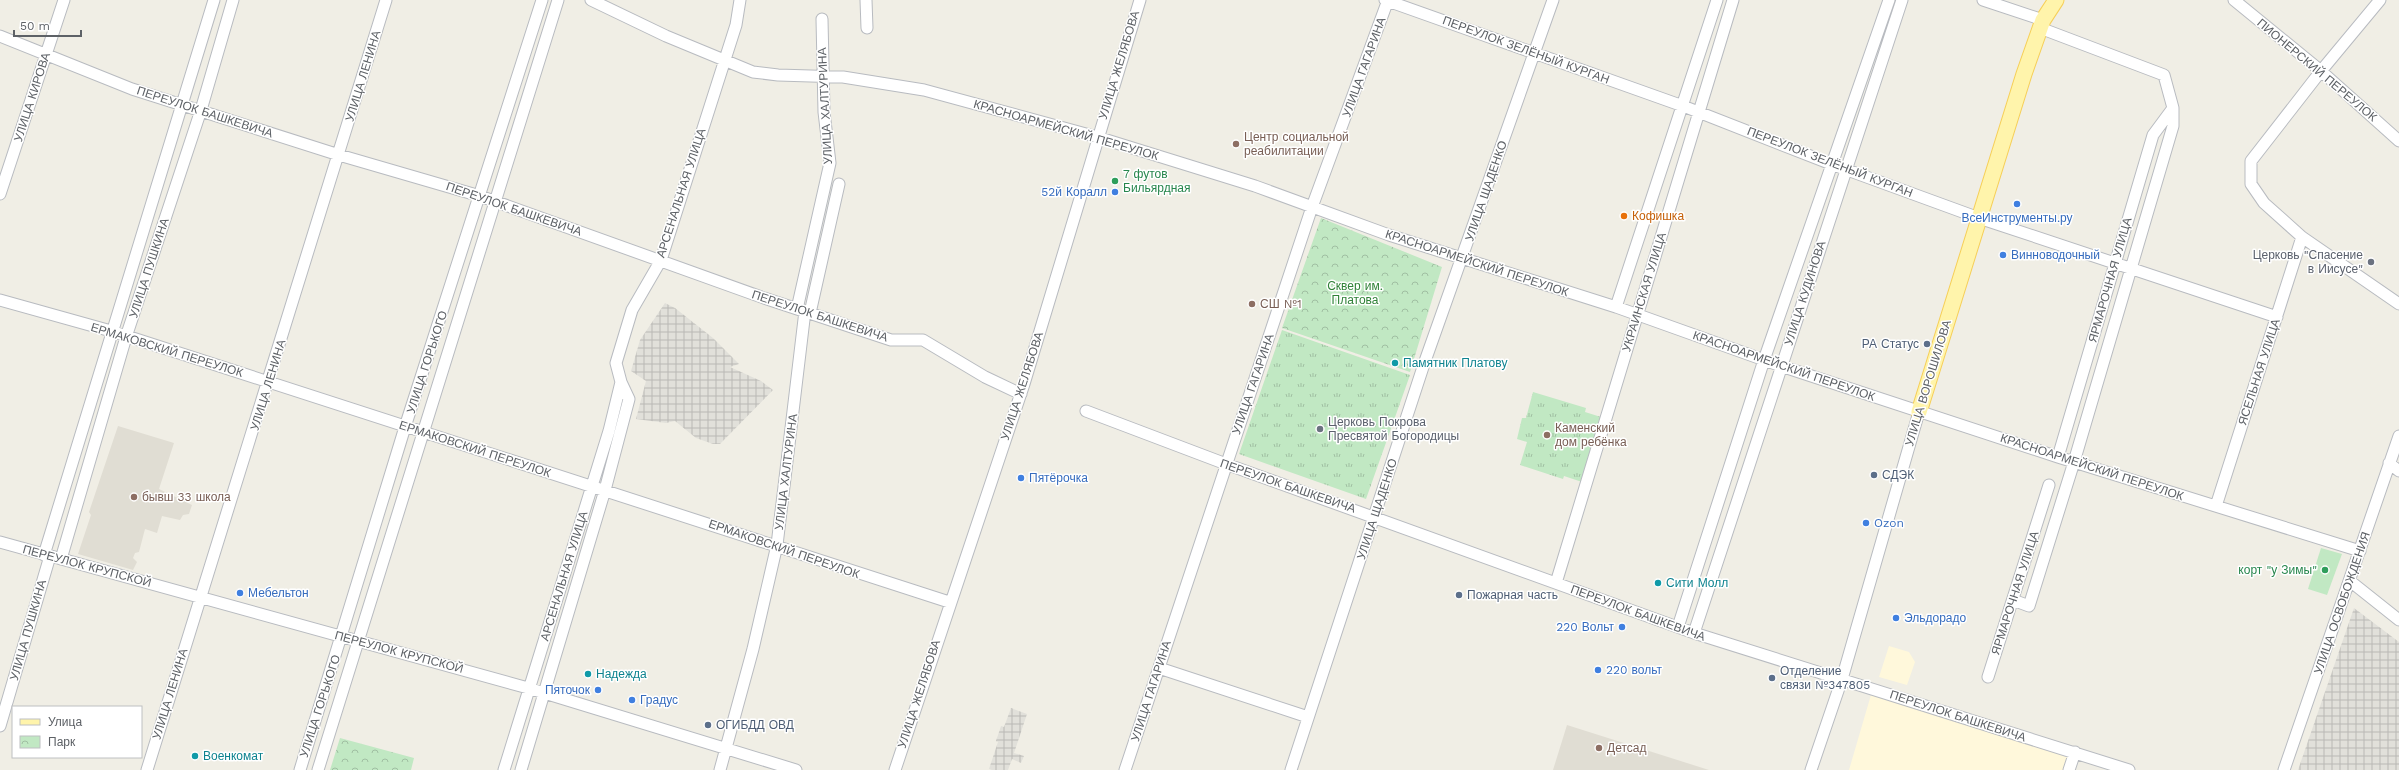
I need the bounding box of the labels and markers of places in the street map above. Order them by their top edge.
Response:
place label: Центр социальной реабилитации [1244,130,1349,158]
marker: Центр социальной реабилитации [1231,139,1241,149]
place label: 7 футов Бильярдная [1123,167,1191,195]
marker: 7 футов Бильярдная [1110,176,1120,186]
place label: 52й Коралл [1041,185,1107,199]
marker: 52й Коралл [1110,187,1120,197]
marker: ВсеИнструменты.ру [2012,199,2022,209]
place label: Кофишка [1632,209,1684,223]
marker: Кофишка [1619,211,1629,221]
place label: ВсеИнструменты.ру [1961,211,2073,225]
place label: Винноводочный [2011,248,2100,262]
place label: Церковь "Спасение в Иисусе" [2253,248,2363,276]
marker: Винноводочный [1998,250,2008,260]
marker: Церковь "Спасение в Иисусе" [2366,257,2376,267]
place label: СШ №1 [1260,297,1302,311]
marker: СШ №1 [1247,299,1257,309]
place label: РА Статус [1862,337,1919,351]
marker: РА Статус [1922,339,1932,349]
place label: Памятник Платову [1403,356,1507,370]
marker: Памятник Платову [1390,358,1400,368]
place label: Церковь Покрова Пресвятой Богородицы [1328,415,1459,443]
place label: Каменский дом ребёнка [1555,421,1627,449]
marker: Церковь Покрова Пресвятой Богородицы [1315,424,1325,434]
marker: Каменский дом ребёнка [1542,430,1552,440]
place label: СДЭК [1882,468,1914,482]
marker: СДЭК [1869,470,1879,480]
place label: Пятёрочка [1029,471,1088,485]
marker: Пятёрочка [1016,473,1026,483]
place label: бывш 33 школа [142,490,231,504]
marker: бывш 33 школа [129,492,139,502]
place label: Ozon [1874,516,1904,530]
marker: Ozon [1861,518,1871,528]
place label: корт "у Зимы" [2238,563,2317,577]
marker: корт "у Зимы" [2320,565,2330,575]
place label: Сити Молл [1666,576,1728,590]
marker: Сити Молл [1653,578,1663,588]
place label: Мебельтон [248,586,309,600]
marker: Мебельтон [235,588,245,598]
place label: Пожарная часть [1467,588,1558,602]
marker: Пожарная часть [1454,590,1464,600]
place label: Эльдорадо [1904,611,1967,625]
marker: Эльдорадо [1891,613,1901,623]
place label: 220 Вольт [1556,620,1614,634]
marker: 220 Вольт [1617,622,1627,632]
place label: 220 вольт [1606,663,1663,677]
place label: Отделение связи №347805 [1780,664,1870,692]
marker: 220 вольт [1593,665,1603,675]
place label: Надежда [596,667,647,681]
marker: Надежда [583,669,593,679]
marker: Отделение связи №347805 [1767,673,1777,683]
place label: Пяточок [545,683,591,697]
marker: Пяточок [593,685,603,695]
place label: Градус [640,693,678,707]
marker: Градус [627,695,637,705]
place label: ОГИБДД ОВД [716,718,794,732]
marker: ОГИБДД ОВД [703,720,713,730]
place label: Детсад [1607,741,1646,755]
marker: Детсад [1594,743,1604,753]
place label: Военкомат [203,749,264,763]
marker: Военкомат [190,751,200,761]

